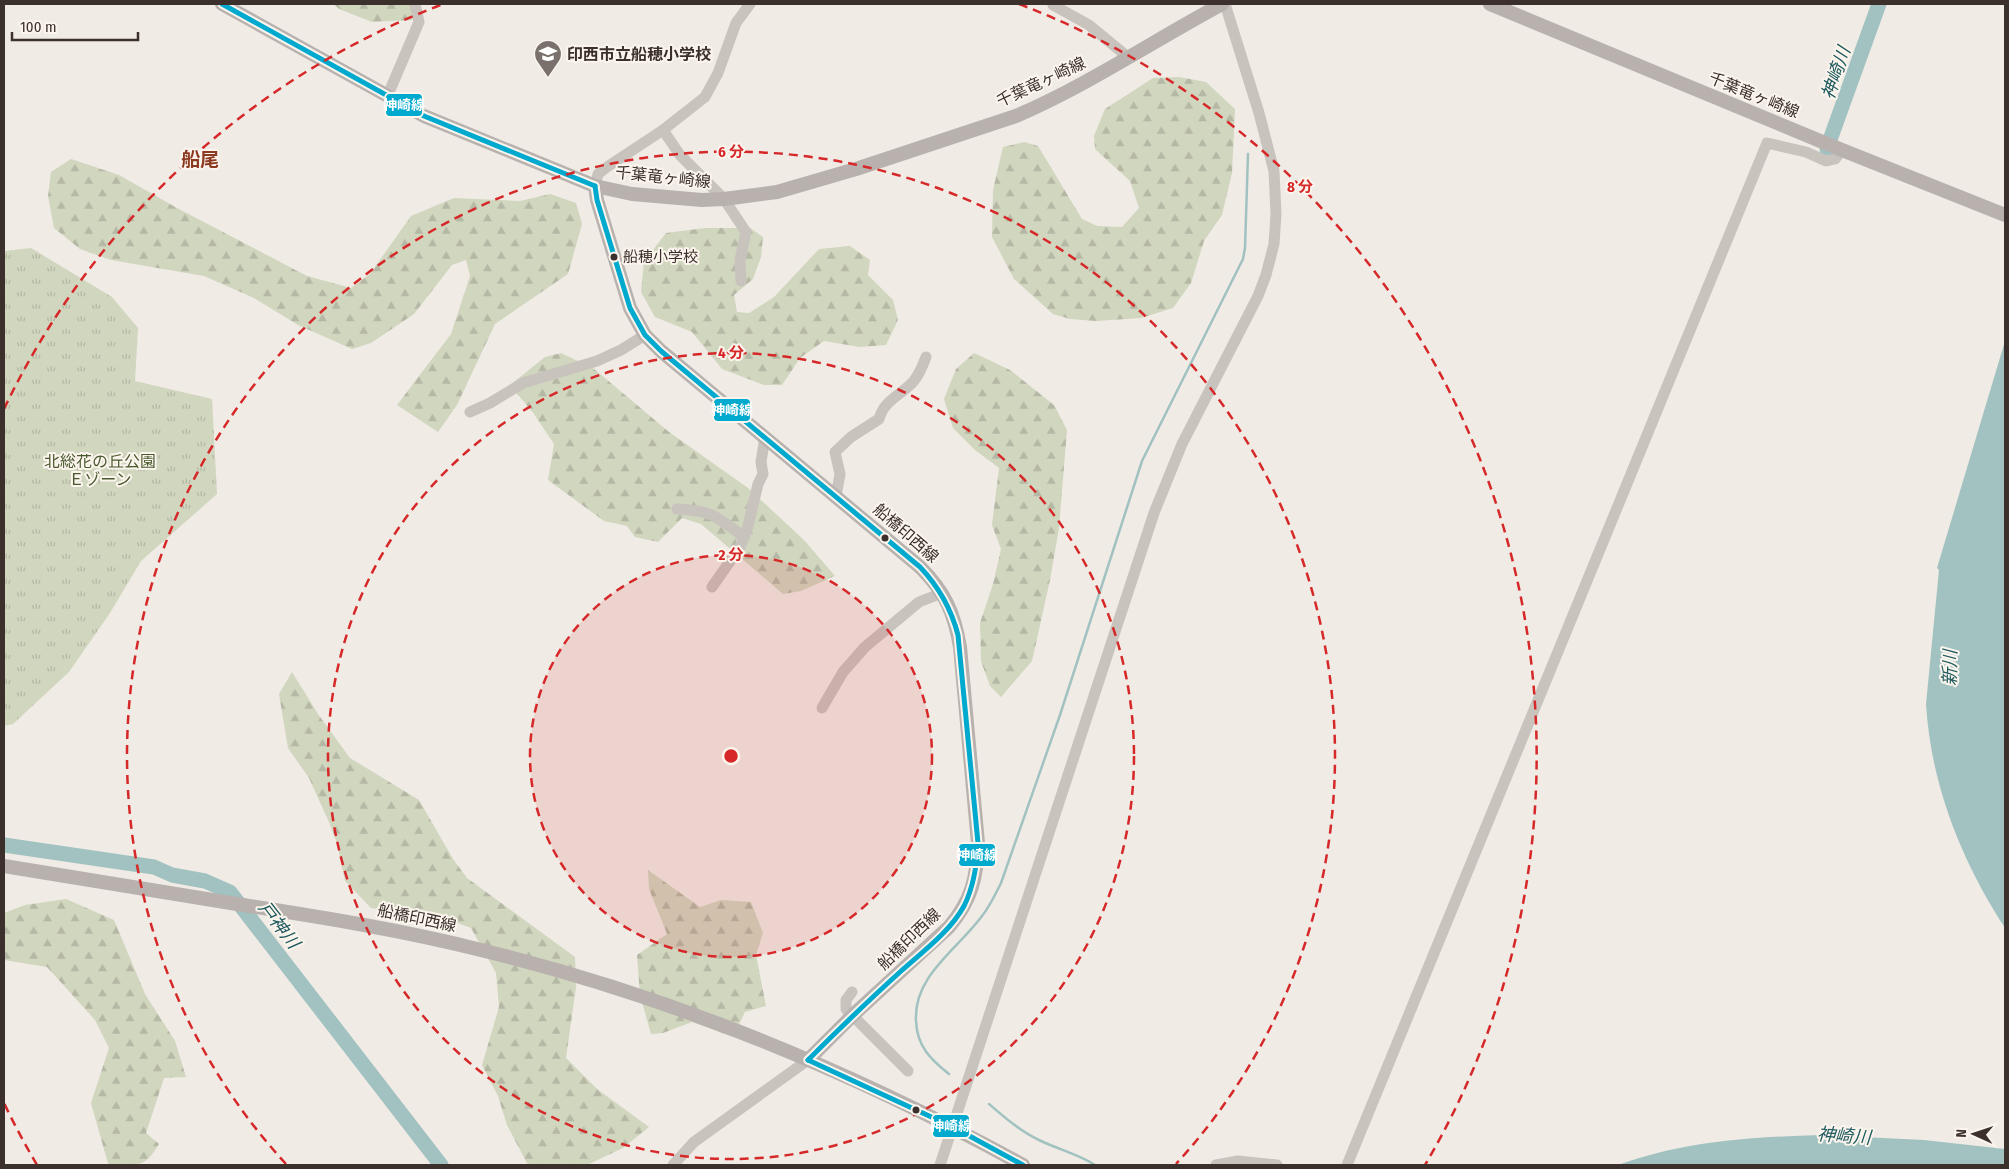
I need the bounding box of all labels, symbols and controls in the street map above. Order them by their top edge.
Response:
scale bar [12,10,139,42]
text: 100 m [20,18,57,36]
school or university icon: 印西市立船穂小学校 [533,39,563,78]
water label: 神崎川 [1817,42,1856,102]
place label: 印西市立船穂小学校 [567,45,711,64]
street label: 千葉竜ヶ崎線 [993,53,1089,111]
street label: 千葉竜ヶ崎線 [1706,68,1802,122]
line badge: 神崎線 [385,93,423,117]
text: 神崎線 [383,97,425,114]
text: 6 分 [718,143,744,161]
district label: 船尾 [181,148,219,171]
street label: 千葉竜ヶ崎線 [614,163,712,191]
text: 8 分 [1287,178,1313,196]
place label: 船穂小学校 [623,248,698,266]
marker: 船穂小学校 [609,252,619,262]
text: 4 分 [718,344,744,362]
line badge: 神崎線 [713,398,751,422]
text: 神崎線 [711,402,753,419]
park label: 北総花の丘公園 Ｅゾーン [44,452,156,489]
street label: 船橋印西線 [870,500,942,566]
unlabelled marker [880,533,890,543]
text: 2 分 [717,546,744,564]
water label: 新川 [1939,648,1961,686]
centre of rings [722,747,740,765]
line badge: 神崎線 [958,843,996,867]
text: 神崎線 [956,847,998,864]
water label: 戸神川 [254,897,306,955]
street label: 船橋印西線 [376,900,458,936]
street label: 船橋印西線 [874,904,944,974]
unlabelled marker [911,1105,921,1115]
north arrow [1949,1109,1999,1159]
line badge: 神崎線 [932,1114,970,1138]
text: 神崎線 [930,1118,972,1135]
water label: 神崎川 [1816,1123,1874,1149]
text: N [1953,1129,1970,1138]

